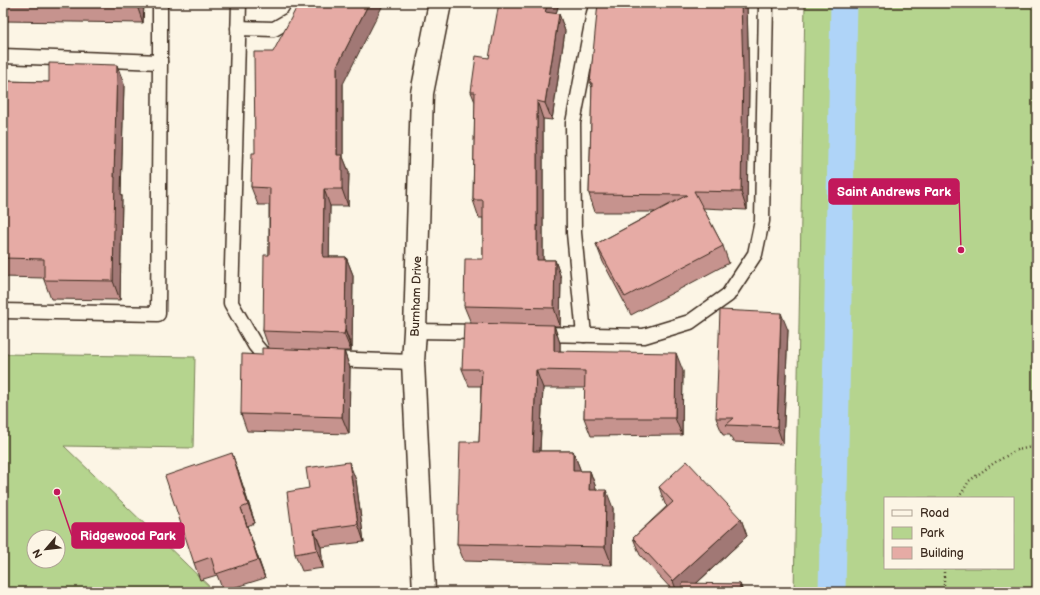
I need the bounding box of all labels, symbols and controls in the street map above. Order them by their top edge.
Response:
callout: Saint Andrews Park [829,179,959,204]
text: Saint Andrews Park [837,184,951,200]
street label: Burnham Drive [407,256,425,337]
legend [884,497,1014,569]
text: Road [920,506,949,521]
callout: Ridgewood Park [72,523,184,548]
text: Park [920,526,944,541]
text: Ridgewood Park [80,528,176,544]
north arrow [26,529,66,569]
text: Building [920,546,964,561]
text: N [30,547,45,560]

